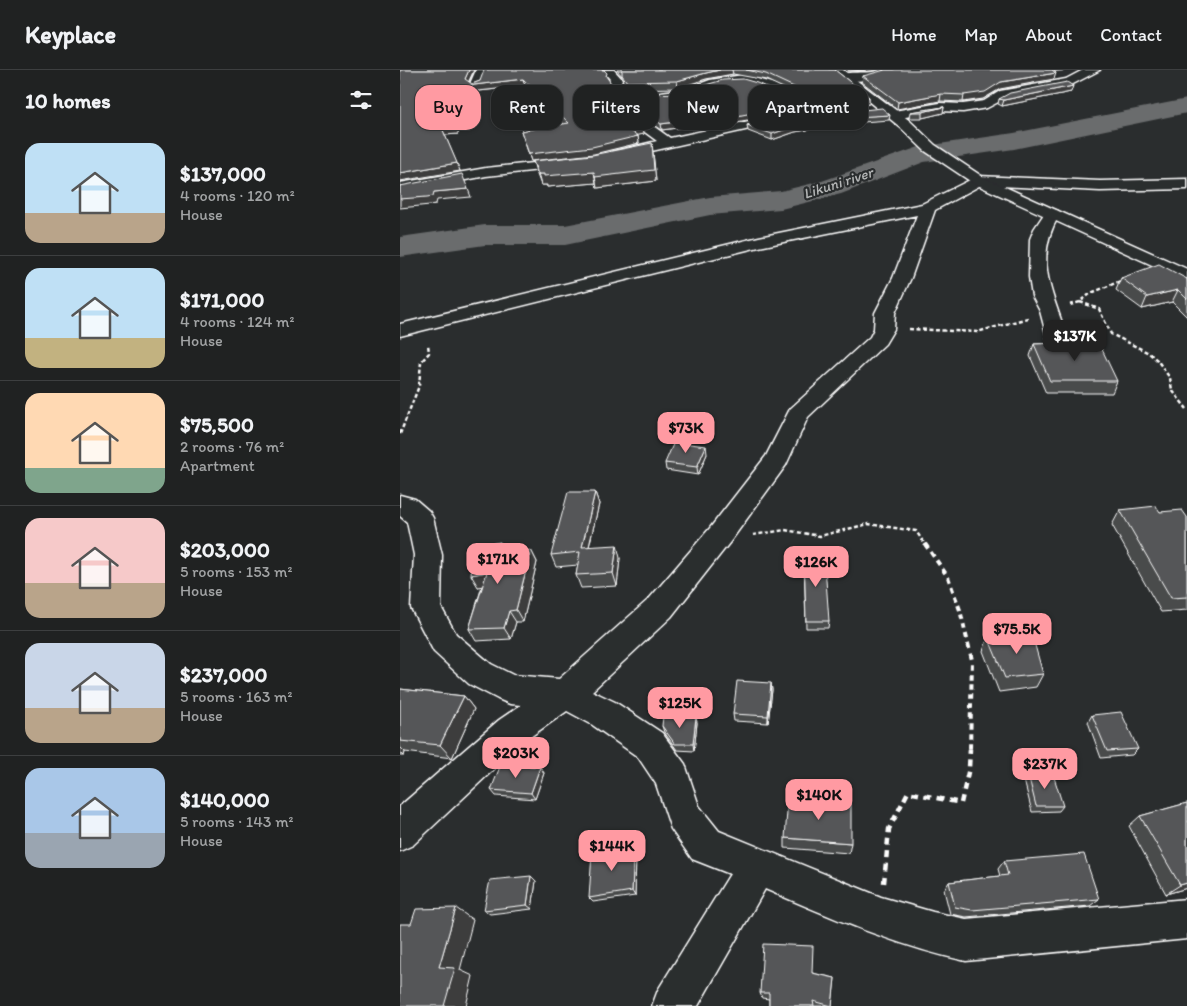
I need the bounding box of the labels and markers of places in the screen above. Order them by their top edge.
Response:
pin: $137K [1040,320,1110,362]
pin: $73K [656,412,716,454]
pin: $171K [463,542,533,585]
pin: $126K [781,546,851,588]
pin: $75.5K [976,612,1058,655]
pin: $125K [645,686,715,729]
pin: $203K [481,736,551,779]
pin: $237K [1010,748,1080,790]
pin: $140K [784,778,854,821]
pin: $144K [577,830,647,872]

